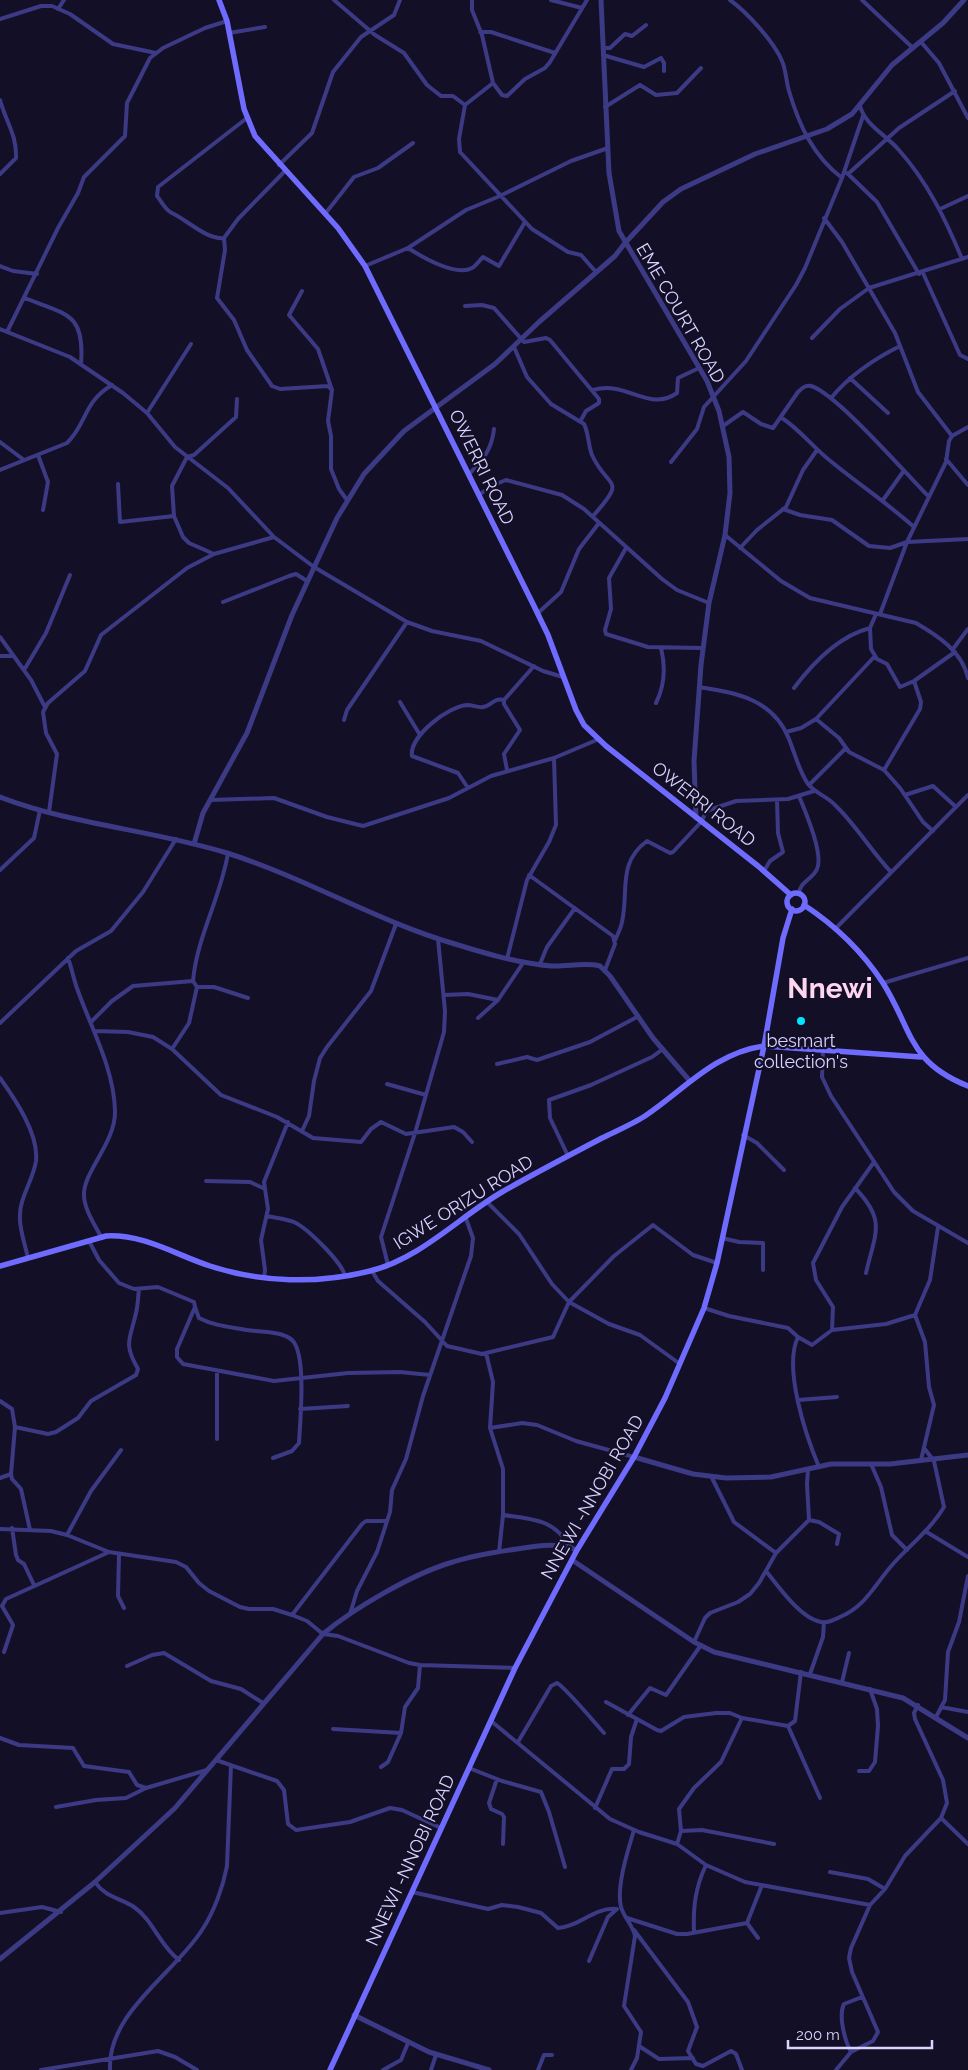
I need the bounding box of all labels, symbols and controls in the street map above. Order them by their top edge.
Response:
street label: EME COURT ROAD [632,239,730,387]
street label: OWERRI ROAD [445,406,519,528]
street label: OWERRI ROAD [648,757,760,851]
district label: Nnewi [787,972,873,1005]
marker: besmart collection's [795,1015,807,1027]
place label: besmart collection's [754,1030,848,1072]
street label: IGWE ORIZU ROAD [389,1151,537,1253]
street label: NNEWI -NNOBI ROAD [536,1411,648,1583]
street label: NNEWI -NNOBI ROAD [361,1771,459,1949]
scale bar [788,2018,932,2050]
text: 200 m [796,2026,840,2044]

